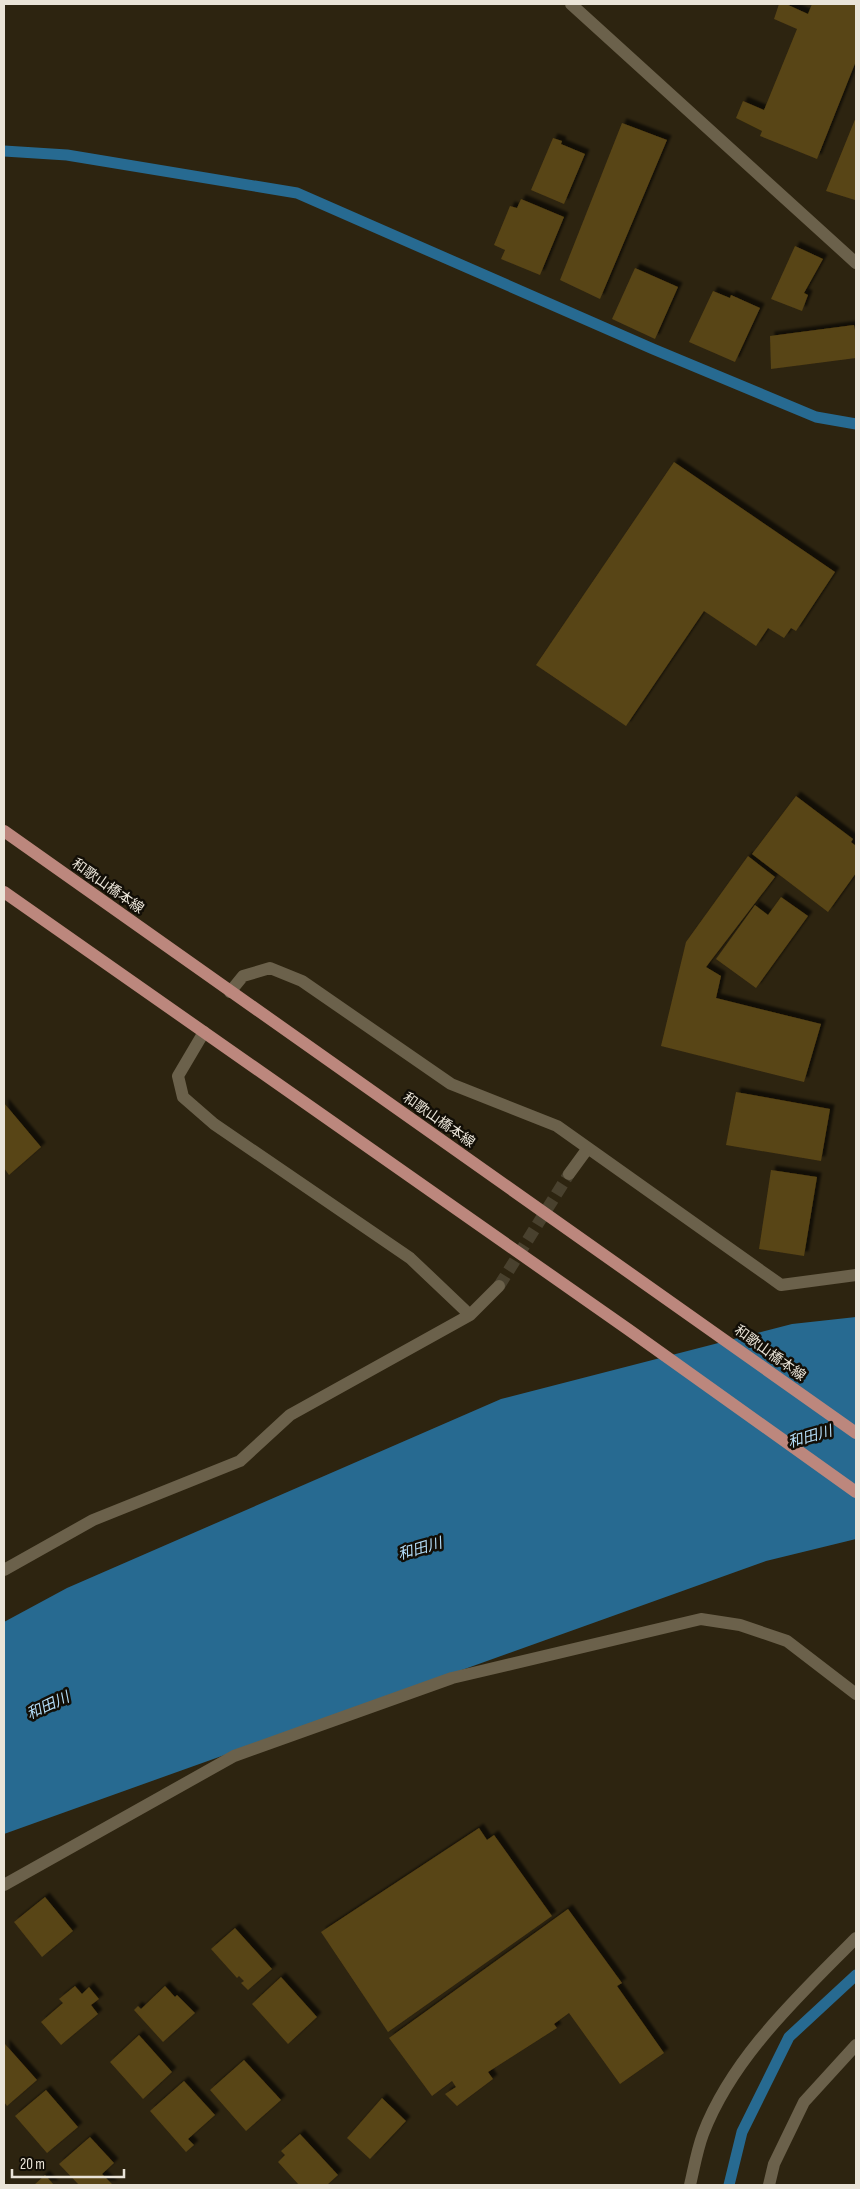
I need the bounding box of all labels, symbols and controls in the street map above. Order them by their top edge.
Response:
street label: 和歌山橋本線 [69,855,147,917]
street label: 和歌山橋本線 [400,1089,478,1151]
street label: 和歌山橋本線 [731,1321,809,1385]
water label: 和田川 [786,1421,836,1452]
water label: 和田川 [396,1533,446,1564]
water label: 和田川 [24,1687,74,1724]
scale bar [12,2146,125,2178]
text: 20 m [20,2155,45,2174]

